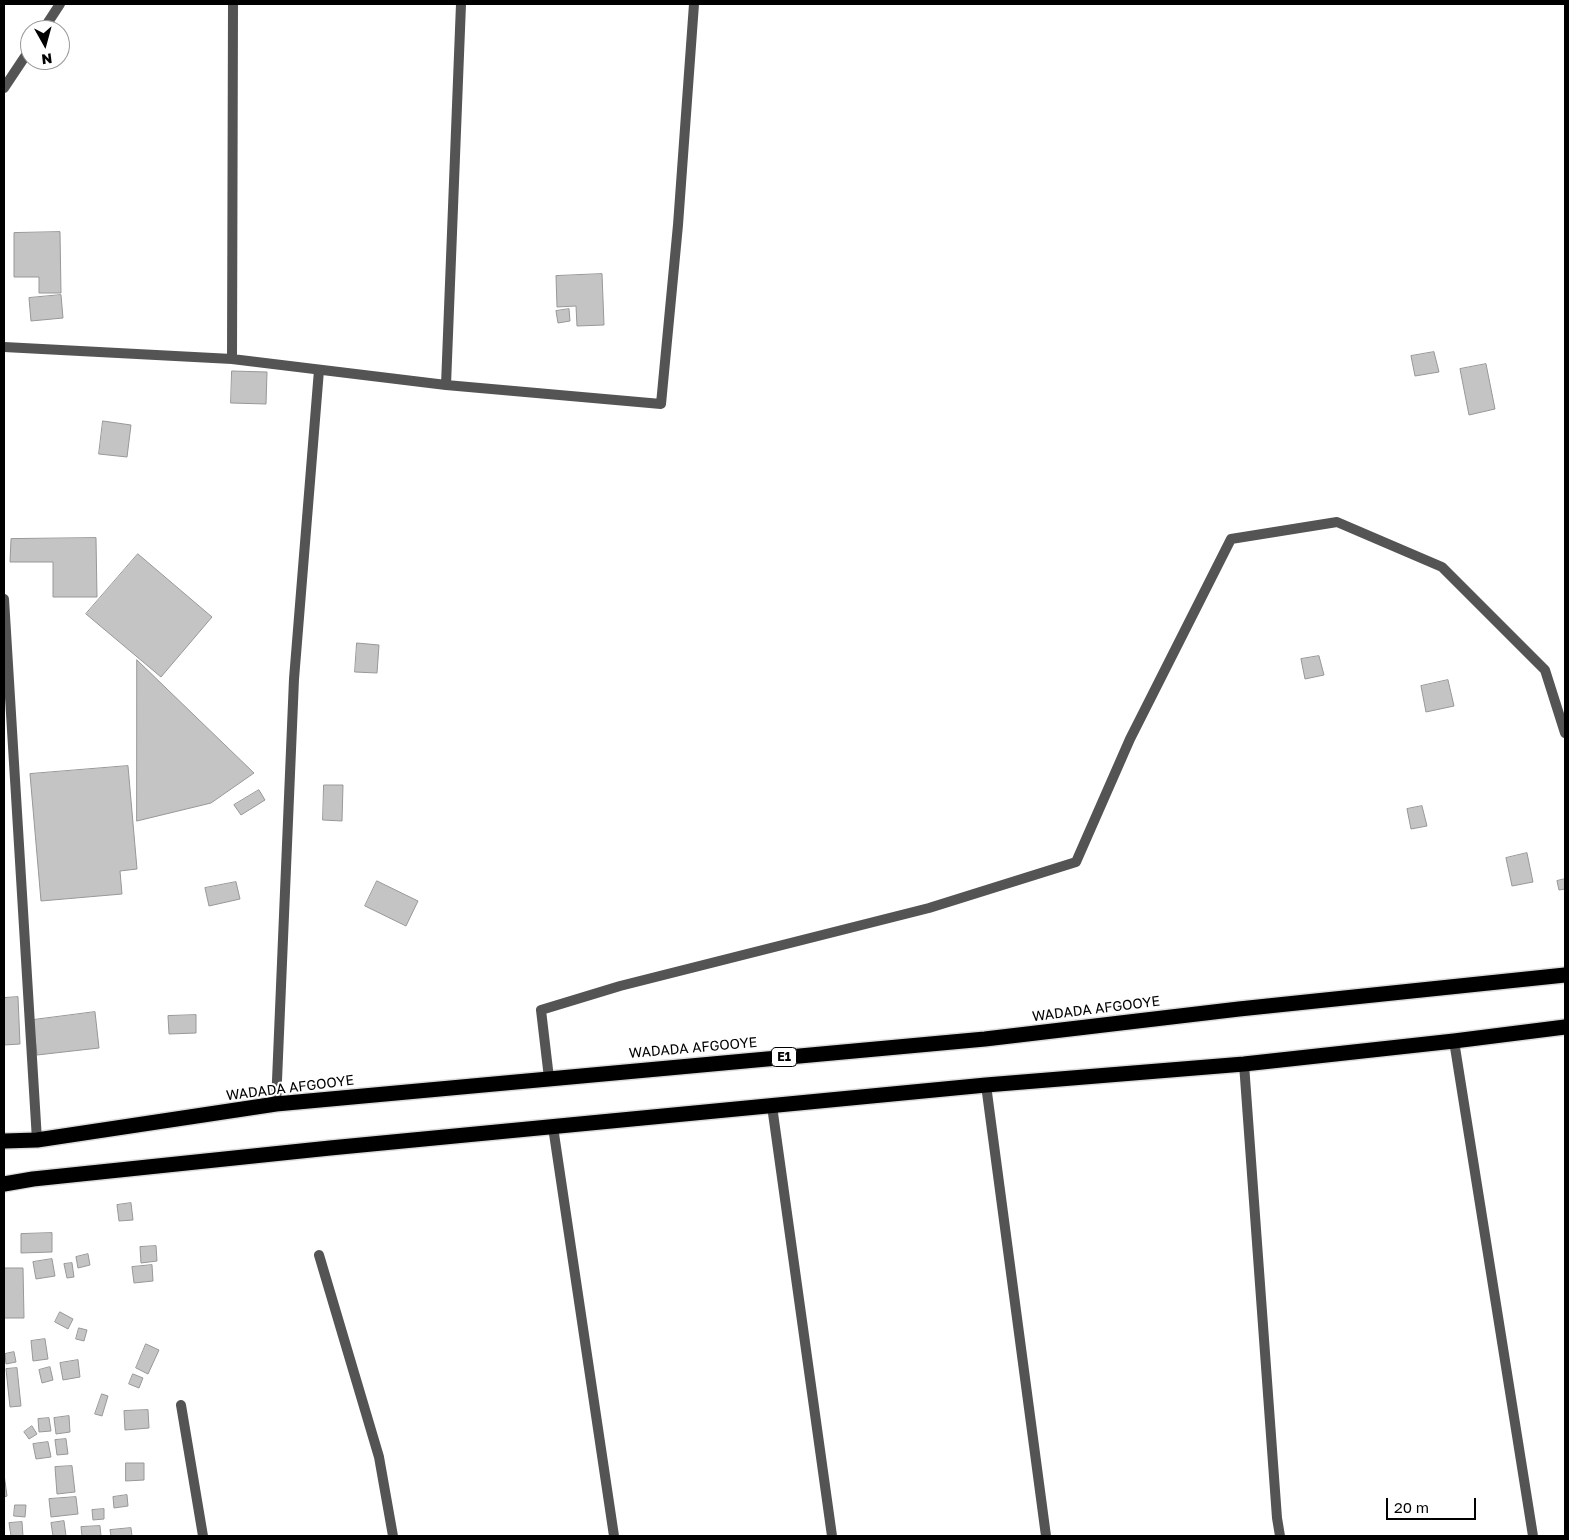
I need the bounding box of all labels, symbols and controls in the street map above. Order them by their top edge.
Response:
north arrow [20,20,70,70]
text: N [40,50,53,68]
street label: WADADA AFGOOYE [1031,993,1161,1025]
street label: WADADA AFGOOYE [628,1034,758,1062]
road number: E1 [772,1048,796,1066]
street label: WADADA AFGOOYE [225,1072,355,1104]
scale bar [1389,1488,1479,1520]
text: 20 m [1394,1498,1429,1516]

